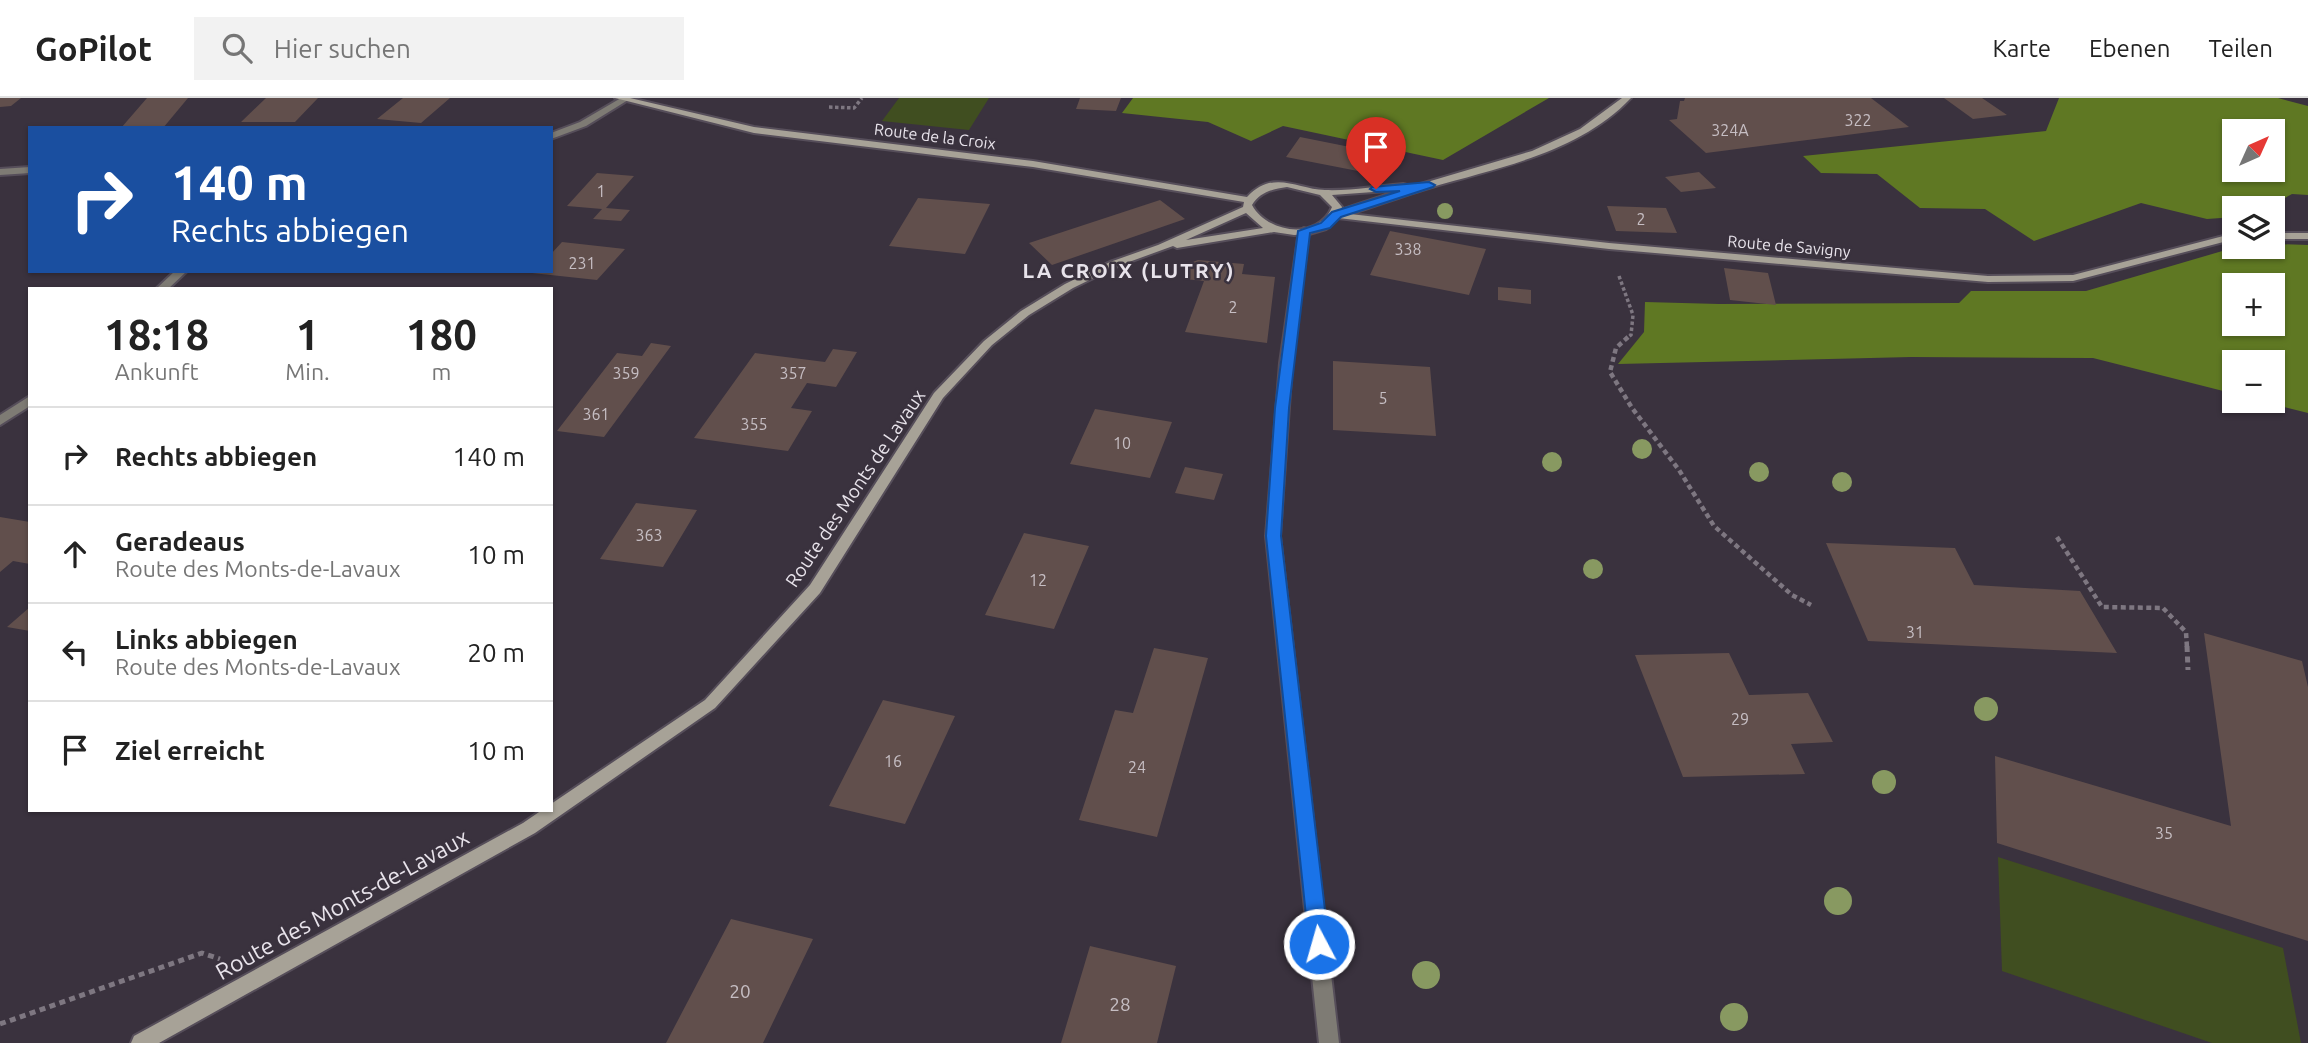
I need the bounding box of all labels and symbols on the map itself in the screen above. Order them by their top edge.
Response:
house number: 322 [1844,111,1872,129]
pin [1346,117,1406,189]
north arrow [2222,119,2286,182]
street label: Route de la Croix [873,120,997,152]
house number: 324A [1711,121,1749,139]
house number: 1 [596,182,606,200]
house number: 2 [1636,210,1646,228]
street label: Route de Savigny [1727,232,1851,260]
house number: 338 [1394,240,1422,258]
house number: 231 [568,254,596,272]
district label: LA CROIX (LUTRY) [1022,258,1236,282]
house number: 2 [1228,298,1238,316]
house number: 359 [612,364,640,382]
house number: 357 [779,364,807,382]
street label: Route des Monts de Lavaux [781,385,930,591]
house number: 5 [1378,389,1388,407]
house number: 361 [582,405,610,423]
house number: 355 [740,415,768,433]
house number: 10 [1113,434,1131,452]
house number: 363 [635,526,663,544]
house number: 12 [1029,571,1047,589]
house number: 31 [1906,623,1924,641]
house number: 29 [1731,710,1749,728]
house number: 16 [884,752,902,770]
house number: 24 [1128,758,1146,776]
street label: Route des Monts-de-Lavaux [211,824,473,984]
house number: 35 [2155,824,2173,842]
position arrow [1282,907,1356,981]
house number: 20 [729,980,751,1002]
house number: 28 [1109,993,1131,1015]

